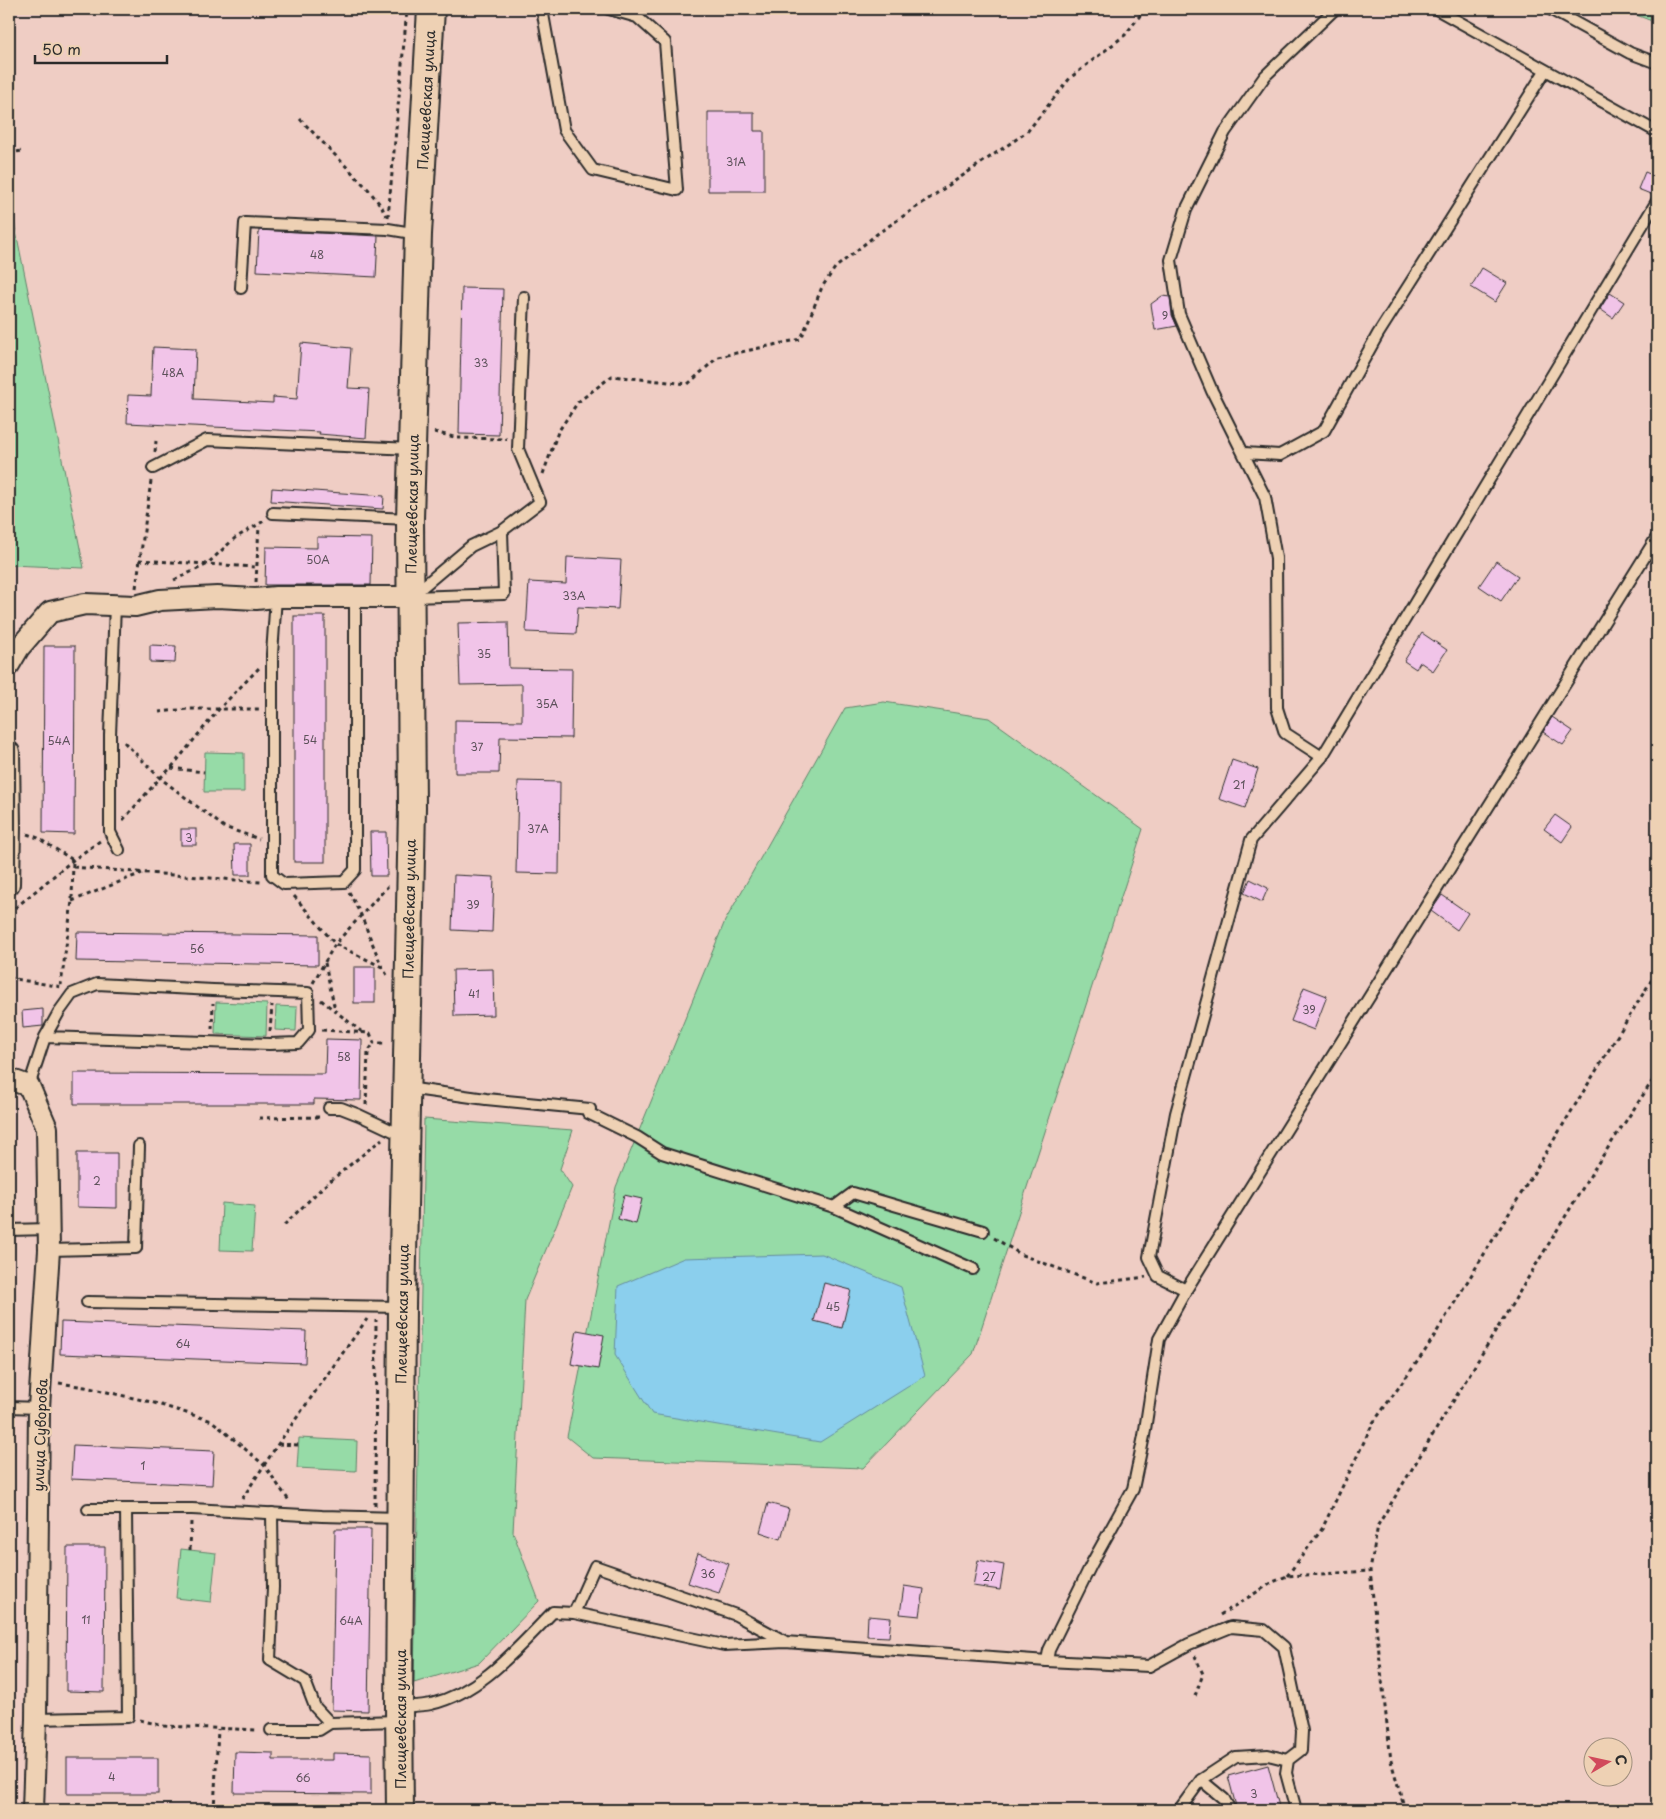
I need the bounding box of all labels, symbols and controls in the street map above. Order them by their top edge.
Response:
street label: Плещеевская улица [412,29,440,170]
scale bar [35,32,168,64]
text: 50 m [42,37,81,60]
house number: 31А [726,153,747,170]
house number: 48 [310,246,324,263]
house number: 9 [1162,307,1168,324]
house number: 33 [474,354,488,371]
house number: 48А [162,364,185,381]
street label: Плещеевская улица [400,434,424,574]
house number: 50А [306,551,330,568]
house number: 33А [563,587,586,604]
house number: 35 [477,645,491,662]
house number: 35А [536,695,559,712]
house number: 54 [303,731,317,748]
house number: 54А [48,732,71,749]
house number: 37 [471,738,484,755]
house number: 21 [1233,776,1245,793]
house number: 37А [527,820,549,837]
house number: 3 [185,829,193,846]
street label: Плещеевская улица [397,839,421,979]
house number: 39 [466,896,480,913]
house number: 56 [190,940,205,957]
house number: 41 [468,985,480,1002]
house number: 39 [1302,1001,1316,1018]
house number: 58 [337,1048,351,1065]
house number: 2 [93,1172,101,1189]
street label: Плещеевская улица [390,1244,414,1384]
house number: 45 [826,1298,840,1315]
house number: 64 [176,1335,190,1352]
street label: улица Суворова [28,1378,52,1492]
house number: 1 [141,1457,146,1474]
house number: 36 [701,1565,716,1582]
house number: 27 [982,1568,996,1585]
house number: 11 [81,1611,91,1628]
house number: 64А [339,1612,363,1629]
street label: Плещеевская улица [390,1649,411,1789]
north arrow [1584,1736,1634,1786]
text: С [1610,1753,1633,1767]
house number: 4 [108,1768,116,1785]
house number: 66 [295,1769,311,1786]
house number: 3 [1250,1785,1258,1802]

